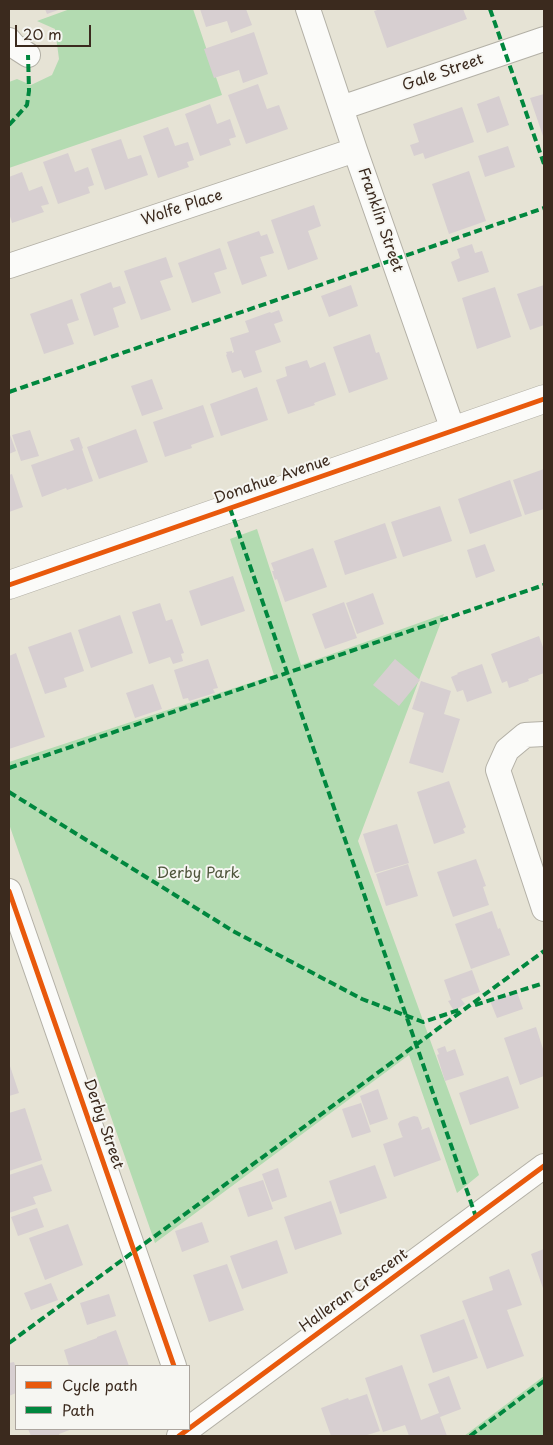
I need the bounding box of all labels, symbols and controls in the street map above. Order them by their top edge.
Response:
scale bar [18,15,94,47]
text: 20 m [23,22,62,45]
street label: Gale Street [400,51,486,95]
street label: Franklin Street [354,165,406,275]
street label: Wolfe Place [139,186,225,230]
street label: Donahue Avenue [211,452,333,508]
park label: Derby Park [156,865,240,883]
street label: Derby Street [79,1076,127,1172]
street label: Halleran Crescent [296,1246,412,1336]
legend [15,1365,190,1430]
text: Cycle path [62,1373,138,1396]
text: Path [62,1398,94,1421]

